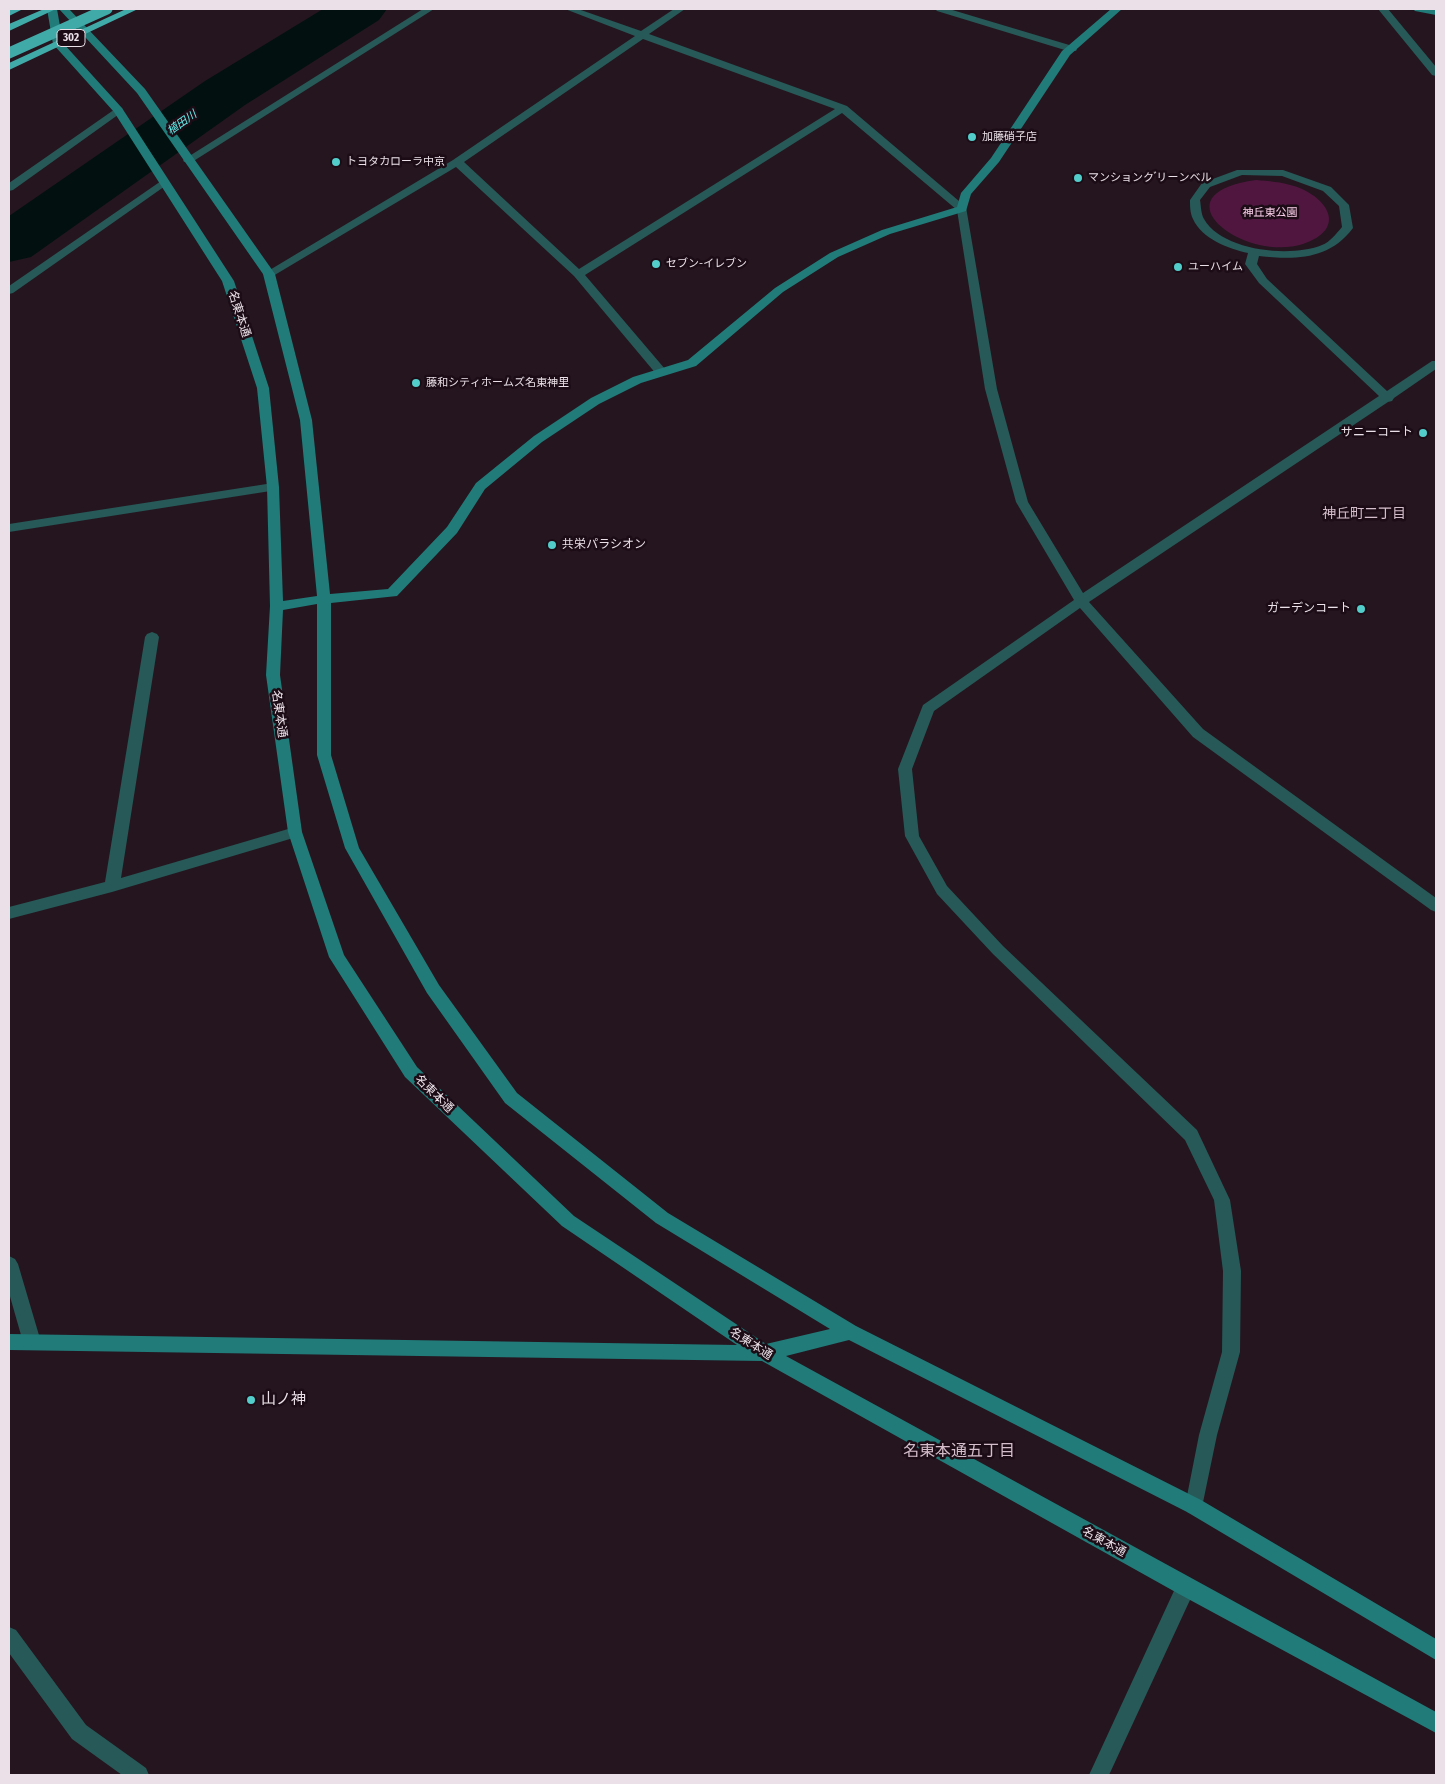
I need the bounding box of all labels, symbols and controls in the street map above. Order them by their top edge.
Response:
road number: 302 [57,29,85,46]
water label: 植田川 [165,108,199,138]
place label: 加藤硝子店 [982,130,1037,144]
marker: 加藤硝子店 [966,131,978,143]
place label: トヨタカローラ中京 [346,155,445,169]
marker: トヨタカローラ中京 [330,156,342,168]
place label: マンションク ゙リーンベル [1088,171,1212,185]
marker: マンションク ゙リーンベル [1072,172,1084,184]
park label: 神丘東公園 [1243,206,1297,220]
place label: セブン-イレブン [666,257,747,271]
marker: セブン-イレブン [650,258,662,270]
place label: ユーハイム [1188,260,1243,274]
marker: ユーハイム [1172,261,1184,273]
street label: 名東本通 [225,289,253,339]
place label: 藤和シティホームズ名東神里 [426,376,569,390]
marker: 藤和シティホームズ名東神里 [410,377,422,389]
place label: サニーコート [1341,426,1413,440]
marker: サニーコート [1417,427,1429,439]
district label: 神丘町二丁目 [1322,506,1406,522]
place label: 共栄パラシオン [562,538,646,552]
marker: 共栄パラシオン [546,539,558,551]
place label: ガーデンコート [1267,602,1351,616]
marker: ガーデンコート [1355,603,1367,615]
street label: 名東本通 [269,689,289,739]
street label: 名東本通 [412,1072,456,1116]
street label: 名東本通 [727,1325,775,1363]
place label: 山ノ神 [261,1391,306,1409]
marker: 山ノ神 [245,1394,257,1406]
district label: 名東本通五丁目 [903,1442,1015,1462]
street label: 名東本通 [1080,1524,1128,1560]

